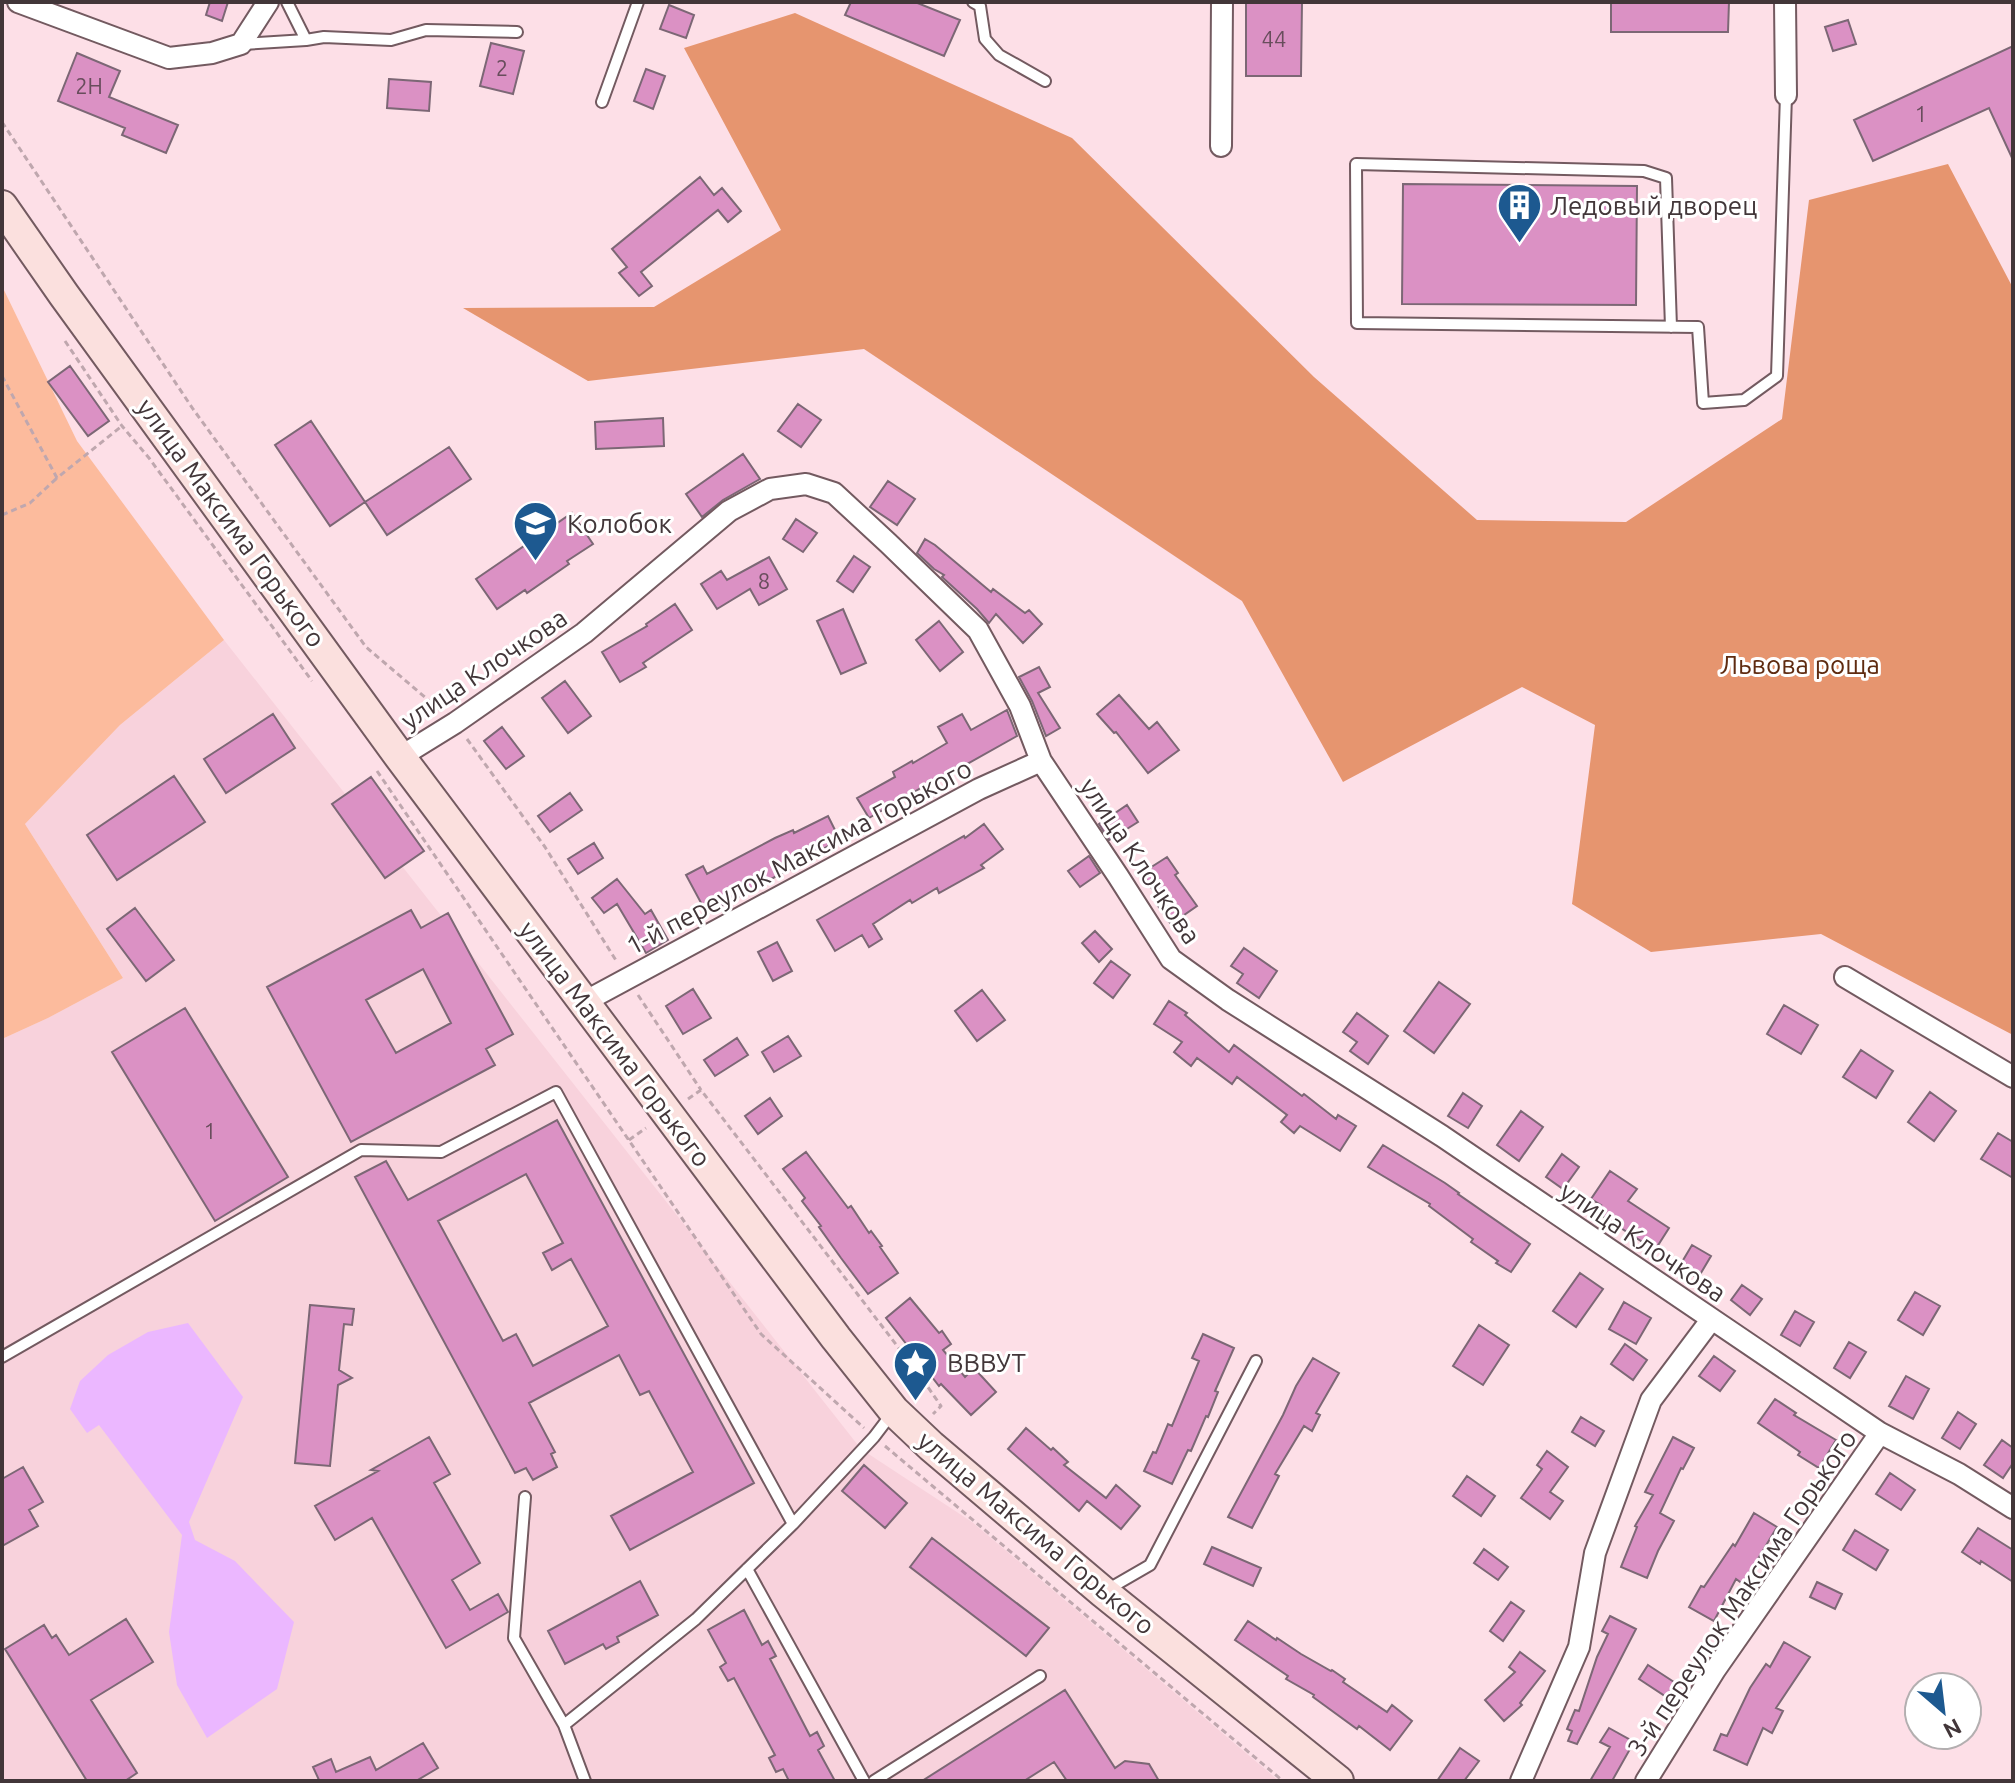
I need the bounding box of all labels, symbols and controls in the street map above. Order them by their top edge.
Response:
house number: 44 [1262,26,1286,51]
house number: 2 [496,55,508,80]
house number: 2Н [75,73,103,98]
house number: 1 [1915,101,1927,126]
building icon: Ледовый дворец [1495,182,1543,245]
place label: Ледовый дворец [1550,191,1757,220]
street label: улица Максима Горького [132,393,331,652]
school or university icon: Колобок [512,500,560,563]
place label: Колобок [567,509,672,538]
house number: 8 [758,568,770,593]
street label: улица Клочкова [395,602,572,735]
park label: Львова роща [1720,650,1880,679]
street label: 1-й переулок Максима Горького [621,753,976,960]
street label: улица Клочкова [1074,772,1207,949]
street label: улица Максима Горького [514,915,717,1172]
house number: 1 [204,1118,216,1143]
street label: улица Клочкова [1555,1175,1732,1308]
place icon: ВВВУТ [892,1339,940,1402]
place label: ВВВУТ [947,1348,1026,1377]
street label: 3-й переулок Максима Горького [1621,1424,1862,1761]
street label: улица Максима Горького [912,1425,1160,1640]
north arrow [1903,1671,1983,1751]
text: N [1940,1714,1966,1744]

